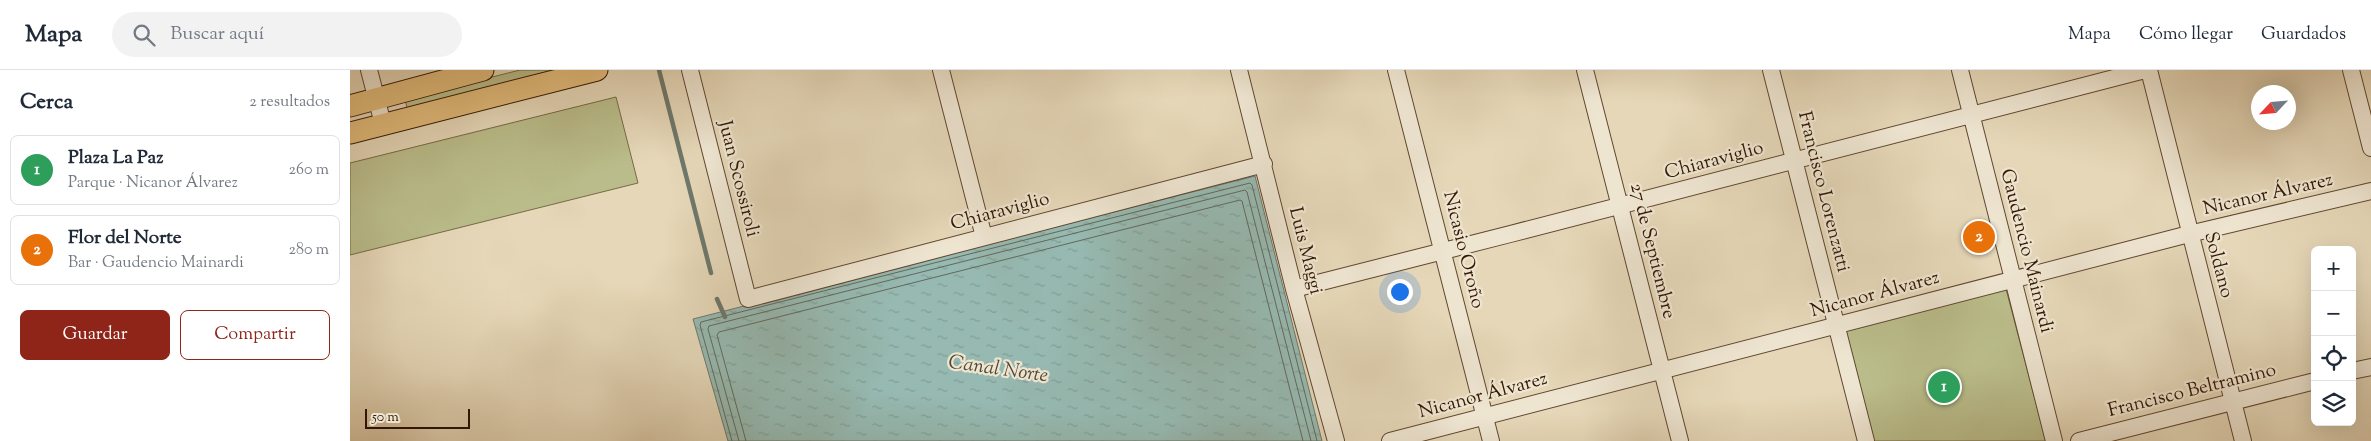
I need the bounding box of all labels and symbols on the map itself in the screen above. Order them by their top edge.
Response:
north arrow [2251,85,2296,130]
street label: Francisco Lorenzatti [1790,109,1856,275]
street label: Juan Scossiroli [710,117,766,240]
street label: Chiaraviglio [1661,135,1767,187]
street label: Gaudencio Mainardi [1993,166,2059,336]
street label: Nicanor Álvarez [2200,167,2336,223]
street label: 27 de Septiembre [1622,180,1682,322]
street label: Chiaraviglio [947,186,1053,238]
street label: Nicasio Oroño [1435,188,1491,312]
street label: Luis Maggi [1281,204,1329,298]
pin: 2 [1963,218,1995,256]
street label: Soldano [2196,229,2240,301]
street label: Nicanor Álvarez [1808,265,1942,325]
your location [1387,279,1413,305]
water label: Canal Norte [946,349,1050,391]
street label: Francisco Beltramino [2105,357,2279,425]
street label: Nicanor Álvarez [1416,366,1550,426]
pin: 1 [1928,368,1960,406]
scale bar [365,406,470,429]

